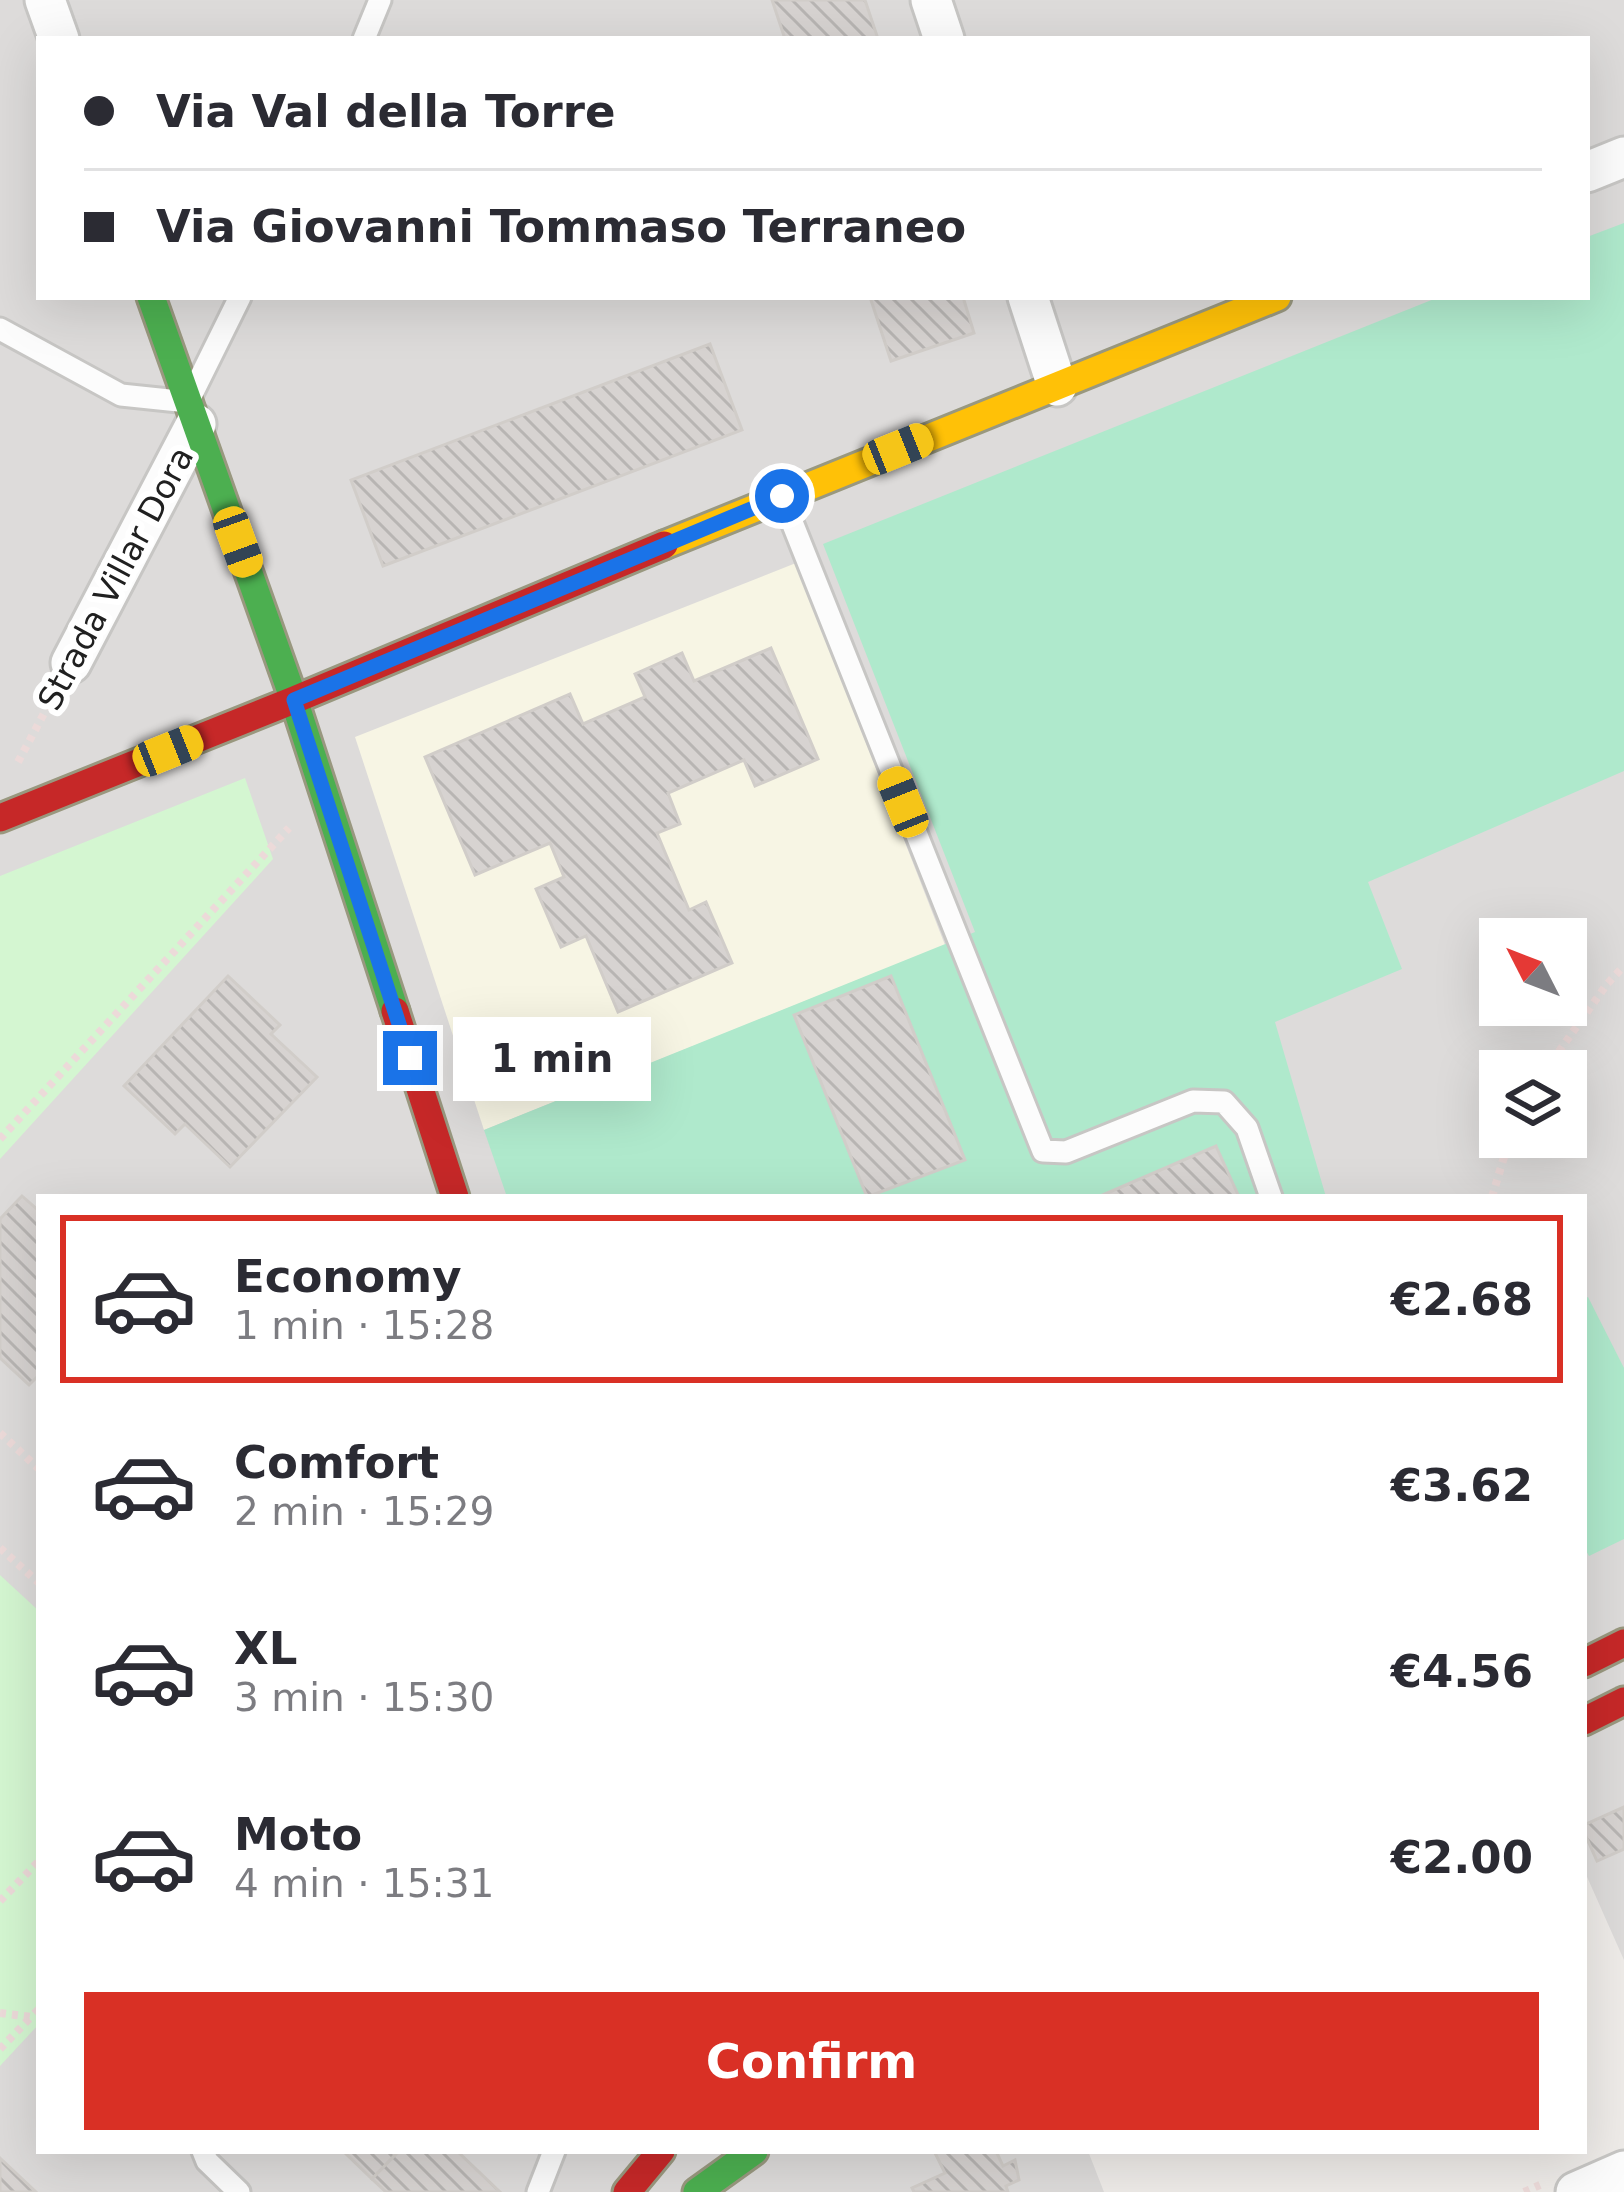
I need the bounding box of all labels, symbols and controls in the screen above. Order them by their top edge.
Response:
text: Via Val della Torre [156,85,615,138]
text: Via Giovanni Tommaso Terraneo [156,200,966,253]
car [858,419,938,479]
street label: Strada Villar Dora [30,440,201,716]
route start [755,469,809,523]
car [209,502,267,582]
car [128,721,208,781]
car [873,762,933,842]
north arrow [1479,918,1587,1026]
map controls [1479,918,1587,1158]
callout: 1 min [452,1016,650,1100]
route end [383,1031,437,1085]
text: 1 min [491,1036,613,1081]
button: layers [1479,1050,1587,1158]
icon: car [90,1245,198,1353]
text: Economy [234,1250,462,1303]
text: €2.68 [1391,1273,1533,1326]
text: 1 min · 15:28 [234,1303,494,1348]
icon: car [90,1431,198,1539]
text: Comfort [234,1436,439,1489]
text: €3.62 [1391,1459,1533,1512]
text: 2 min · 15:29 [234,1489,494,1534]
icon: car [90,1617,198,1725]
text: XL [234,1622,297,1675]
text: €4.56 [1391,1645,1533,1698]
text: 3 min · 15:30 [234,1675,494,1720]
icon: car [90,1803,198,1911]
text: Moto [234,1808,362,1861]
text: €2.00 [1391,1831,1533,1884]
text: 4 min · 15:31 [234,1861,494,1906]
button: Confirm [84,1992,1539,2130]

